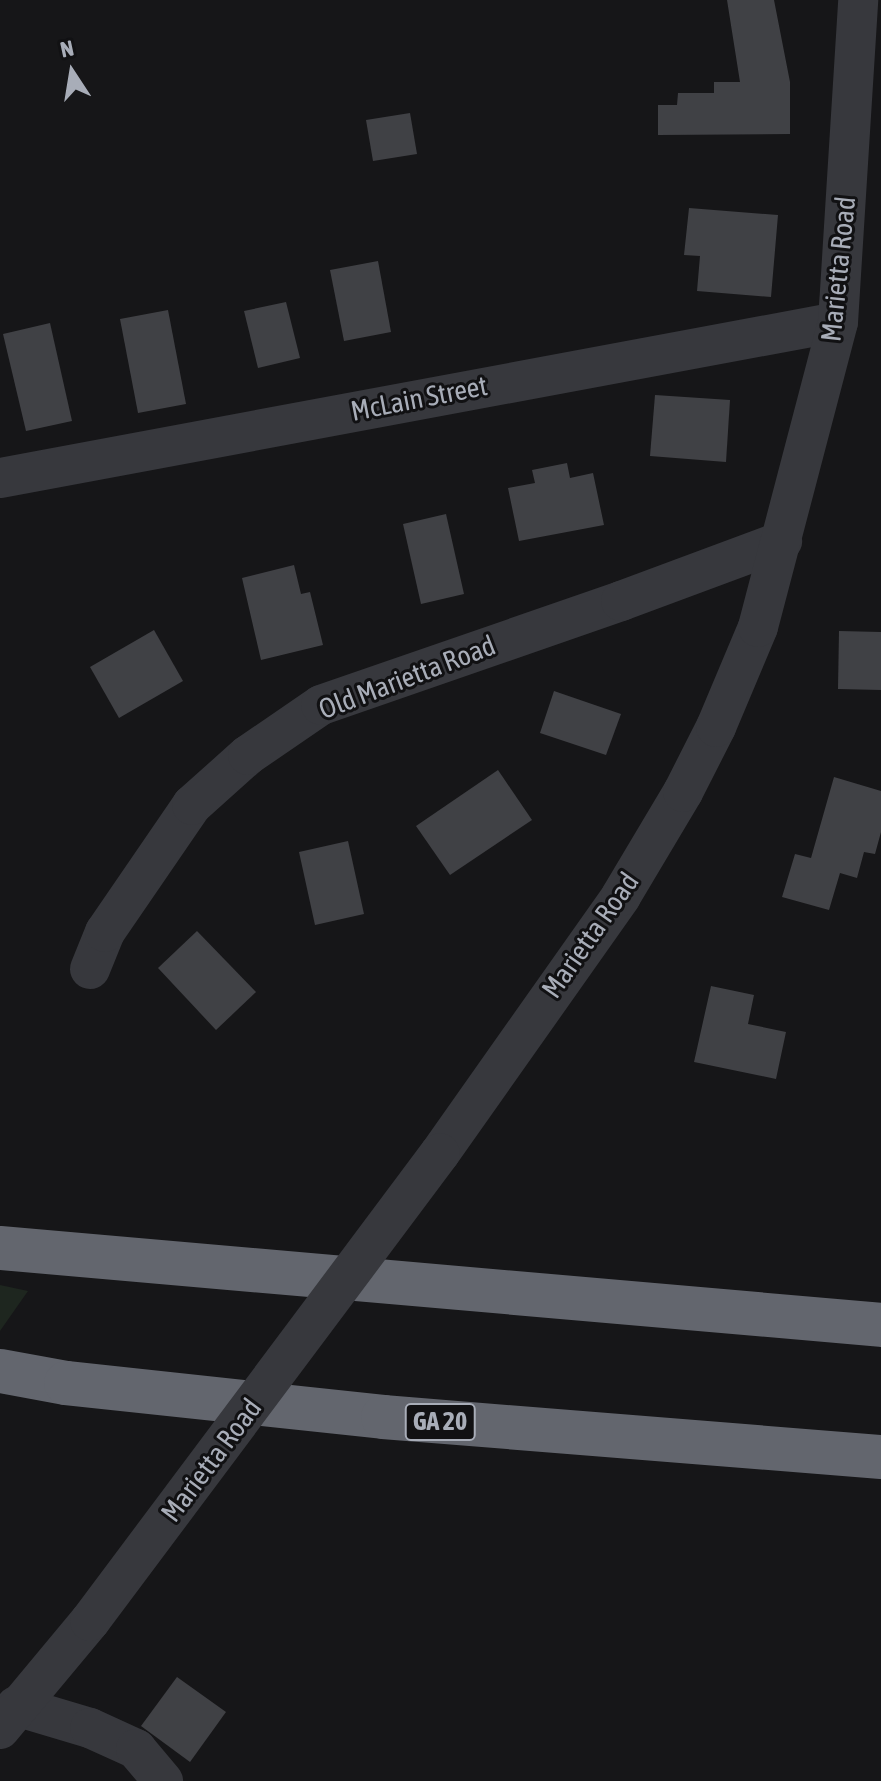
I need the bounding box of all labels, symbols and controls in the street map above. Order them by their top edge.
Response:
north arrow [32,32,112,112]
text: N [58,34,76,63]
street label: Marietta Road [814,195,862,343]
street label: McLain Street [348,368,490,428]
street label: Old Marietta Road [314,628,500,726]
street label: Marietta Road [534,866,646,1004]
street label: Marietta Road [154,1392,268,1528]
road number: GA 20 [404,1400,476,1444]

